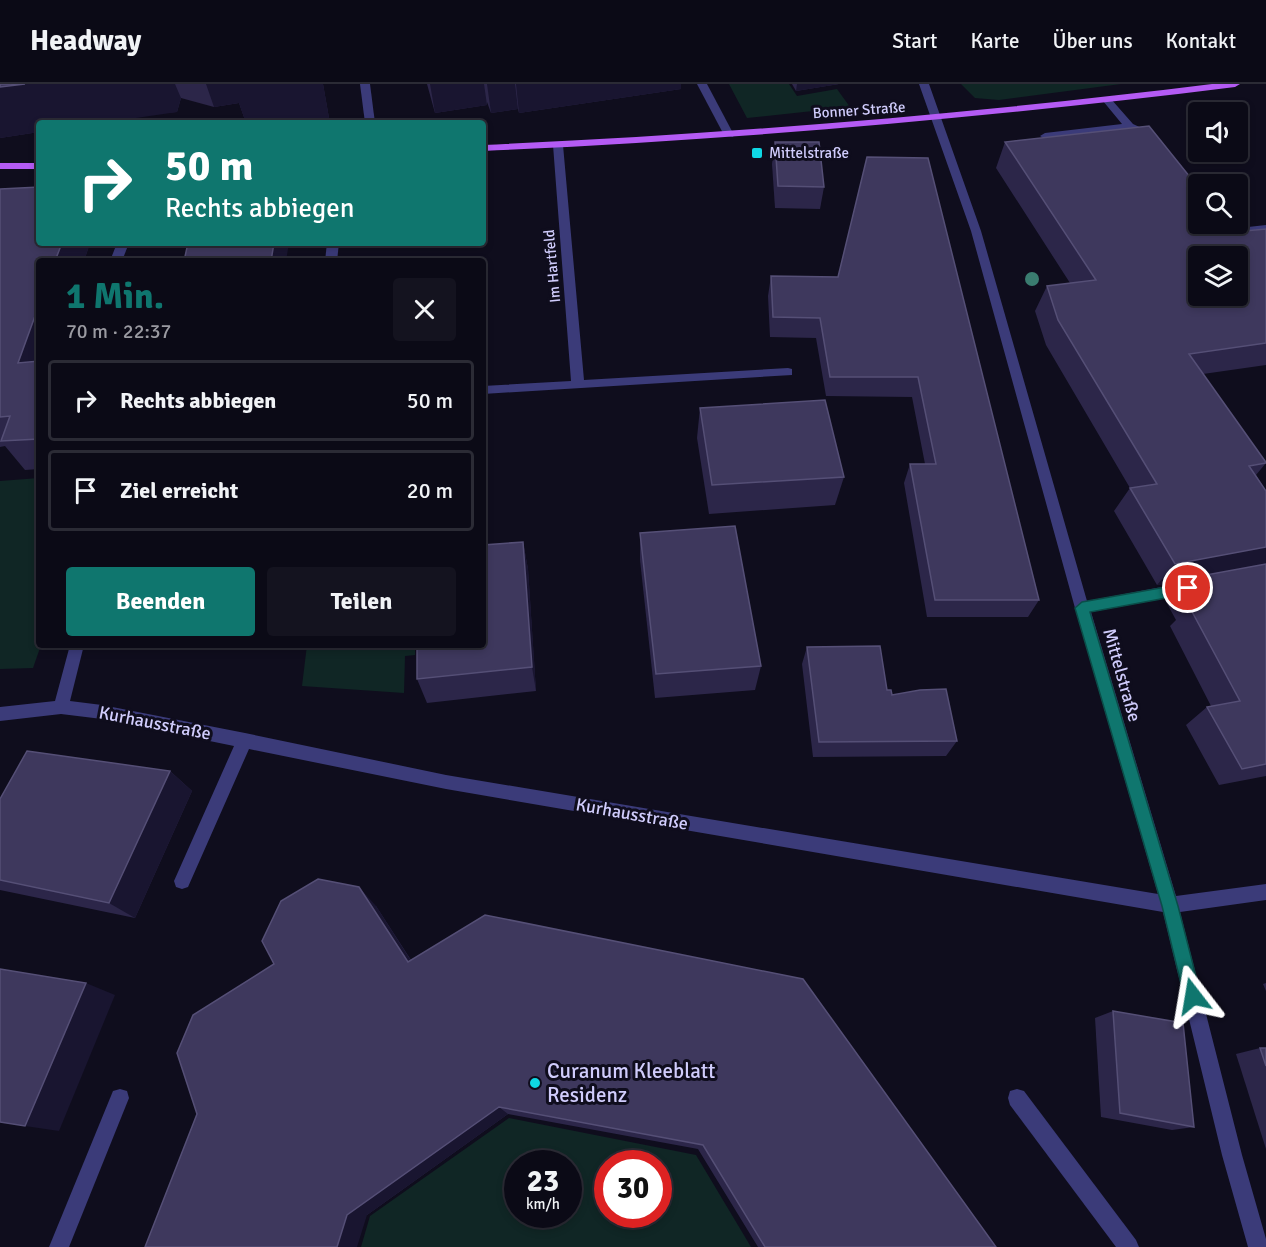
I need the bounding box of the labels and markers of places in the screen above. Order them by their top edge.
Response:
place label: Mittelstraße [769,144,849,162]
marker: Mittelstraße [750,146,764,160]
pin [1162,562,1213,613]
place label: Curanum Kleeblatt Residenz [547,1058,715,1108]
marker: Curanum Kleeblatt Residenz [528,1076,542,1090]

